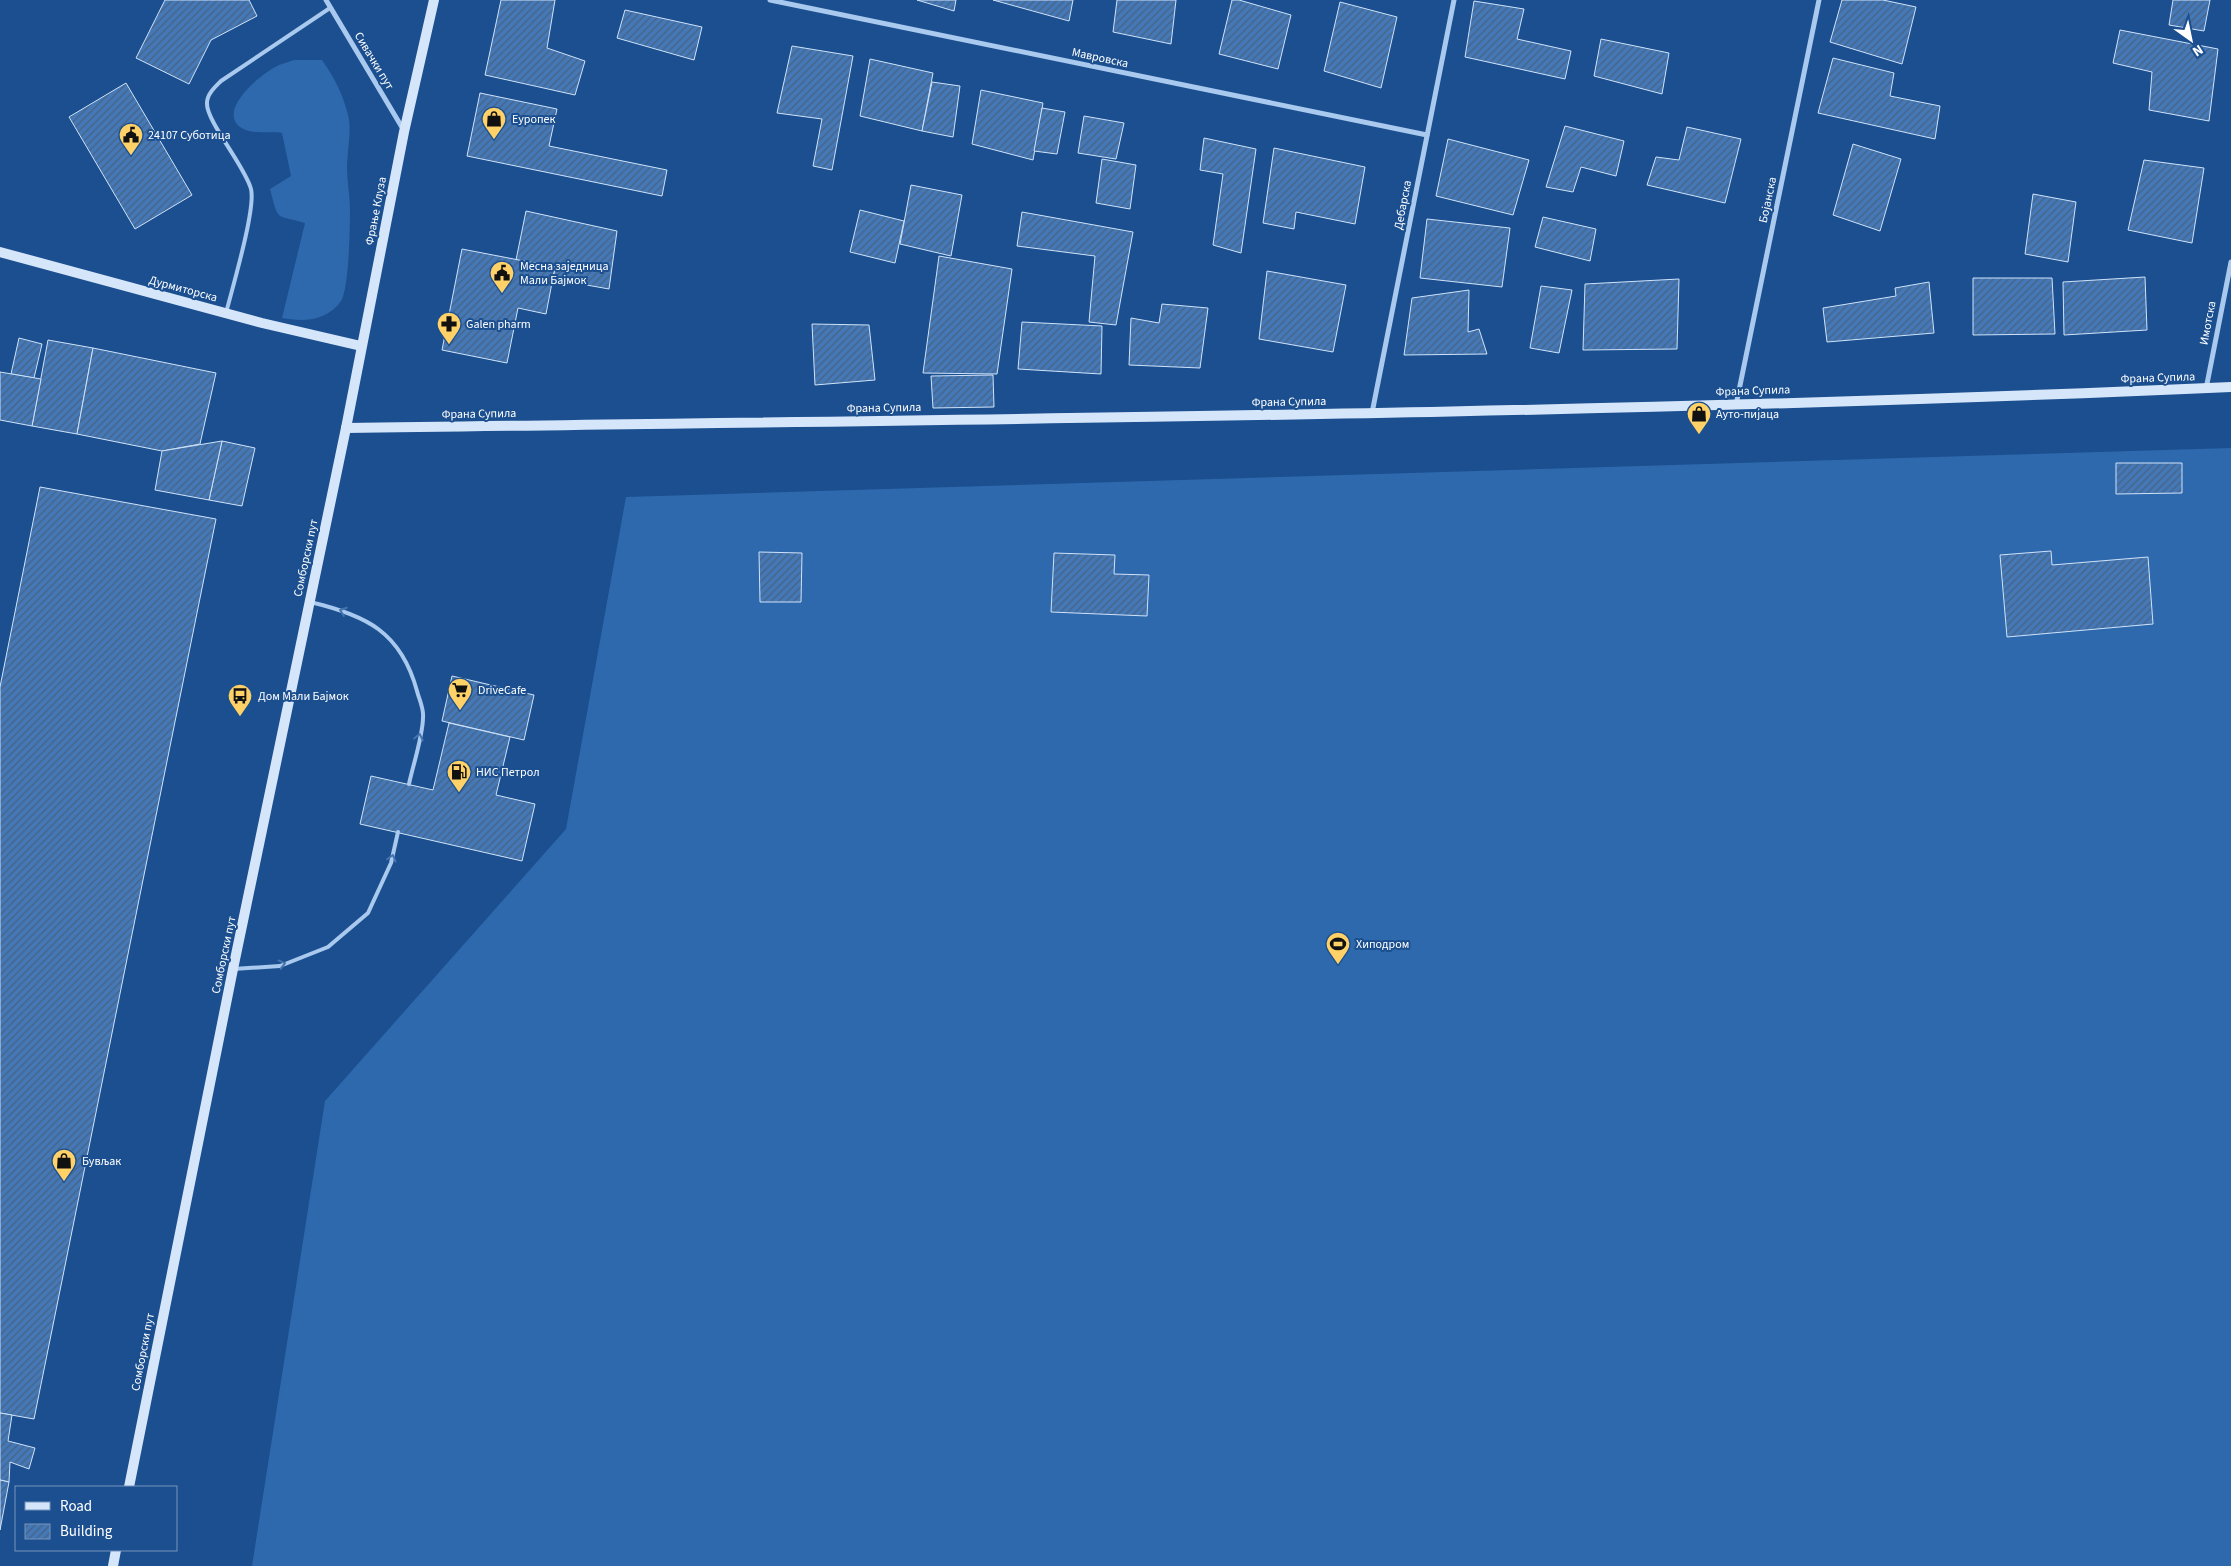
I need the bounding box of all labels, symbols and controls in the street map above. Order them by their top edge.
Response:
north arrow [2166,15,2216,65]
street label: Сивачки пут [350,29,398,94]
text: N [2188,39,2207,61]
street label: Мавровска [1070,44,1130,72]
shop icon: Еуропек [481,106,507,140]
place label: Еуропек [512,111,556,128]
public building icon: 24107 Суботица [118,122,144,156]
place label: 24107 Суботица [148,127,230,144]
street label: Фрање Клуза [361,175,391,247]
street label: Бојанска [1755,175,1781,225]
street label: Дебарска [1390,179,1416,231]
place label: Месна заједница Мали Бајмок [520,258,609,289]
public building icon: Месна заједница Мали Бајмок [489,260,515,294]
street label: Дурмиторска [147,272,219,306]
street label: Имотска [2195,300,2221,346]
pharmacy icon: Galen pharm [436,311,462,345]
place label: Galen pharm [466,316,531,333]
street label: Франа Супила [2120,368,2196,388]
street label: Франа Супила [1715,381,1791,401]
street label: Франа Супила [1252,393,1326,411]
street label: Франа Супила [847,399,921,417]
shop icon: Ауто-пијаца [1686,401,1712,435]
street label: Франа Супила [442,405,516,423]
place label: Ауто-пијаца [1716,406,1779,423]
street label: Сомборски пут [289,517,323,598]
one-way arrow [339,607,347,617]
supermarket icon: DriveCafe [447,677,473,711]
place label: DriveCafe [478,682,526,699]
bus stop icon: Дом Мали Бајмок [227,683,253,717]
place label: Дом Мали Бајмок [258,688,349,705]
one-way arrow [413,732,424,741]
fuel station icon: НИС Петрол [446,759,472,793]
place label: НИС Петрол [476,764,540,781]
one-way arrow [386,853,397,862]
street label: Сомборски пут [207,914,241,995]
sports icon: Хиподром [1325,931,1351,965]
place label: Хиподром [1356,936,1409,953]
one-way arrow [277,959,286,970]
shop icon: Бувљак [51,1148,77,1182]
place label: Бувљак [82,1153,121,1170]
street label: Сомборски пут [127,1311,159,1392]
legend [15,1486,178,1551]
text: Road [60,1496,92,1517]
text: Building [60,1521,113,1542]

